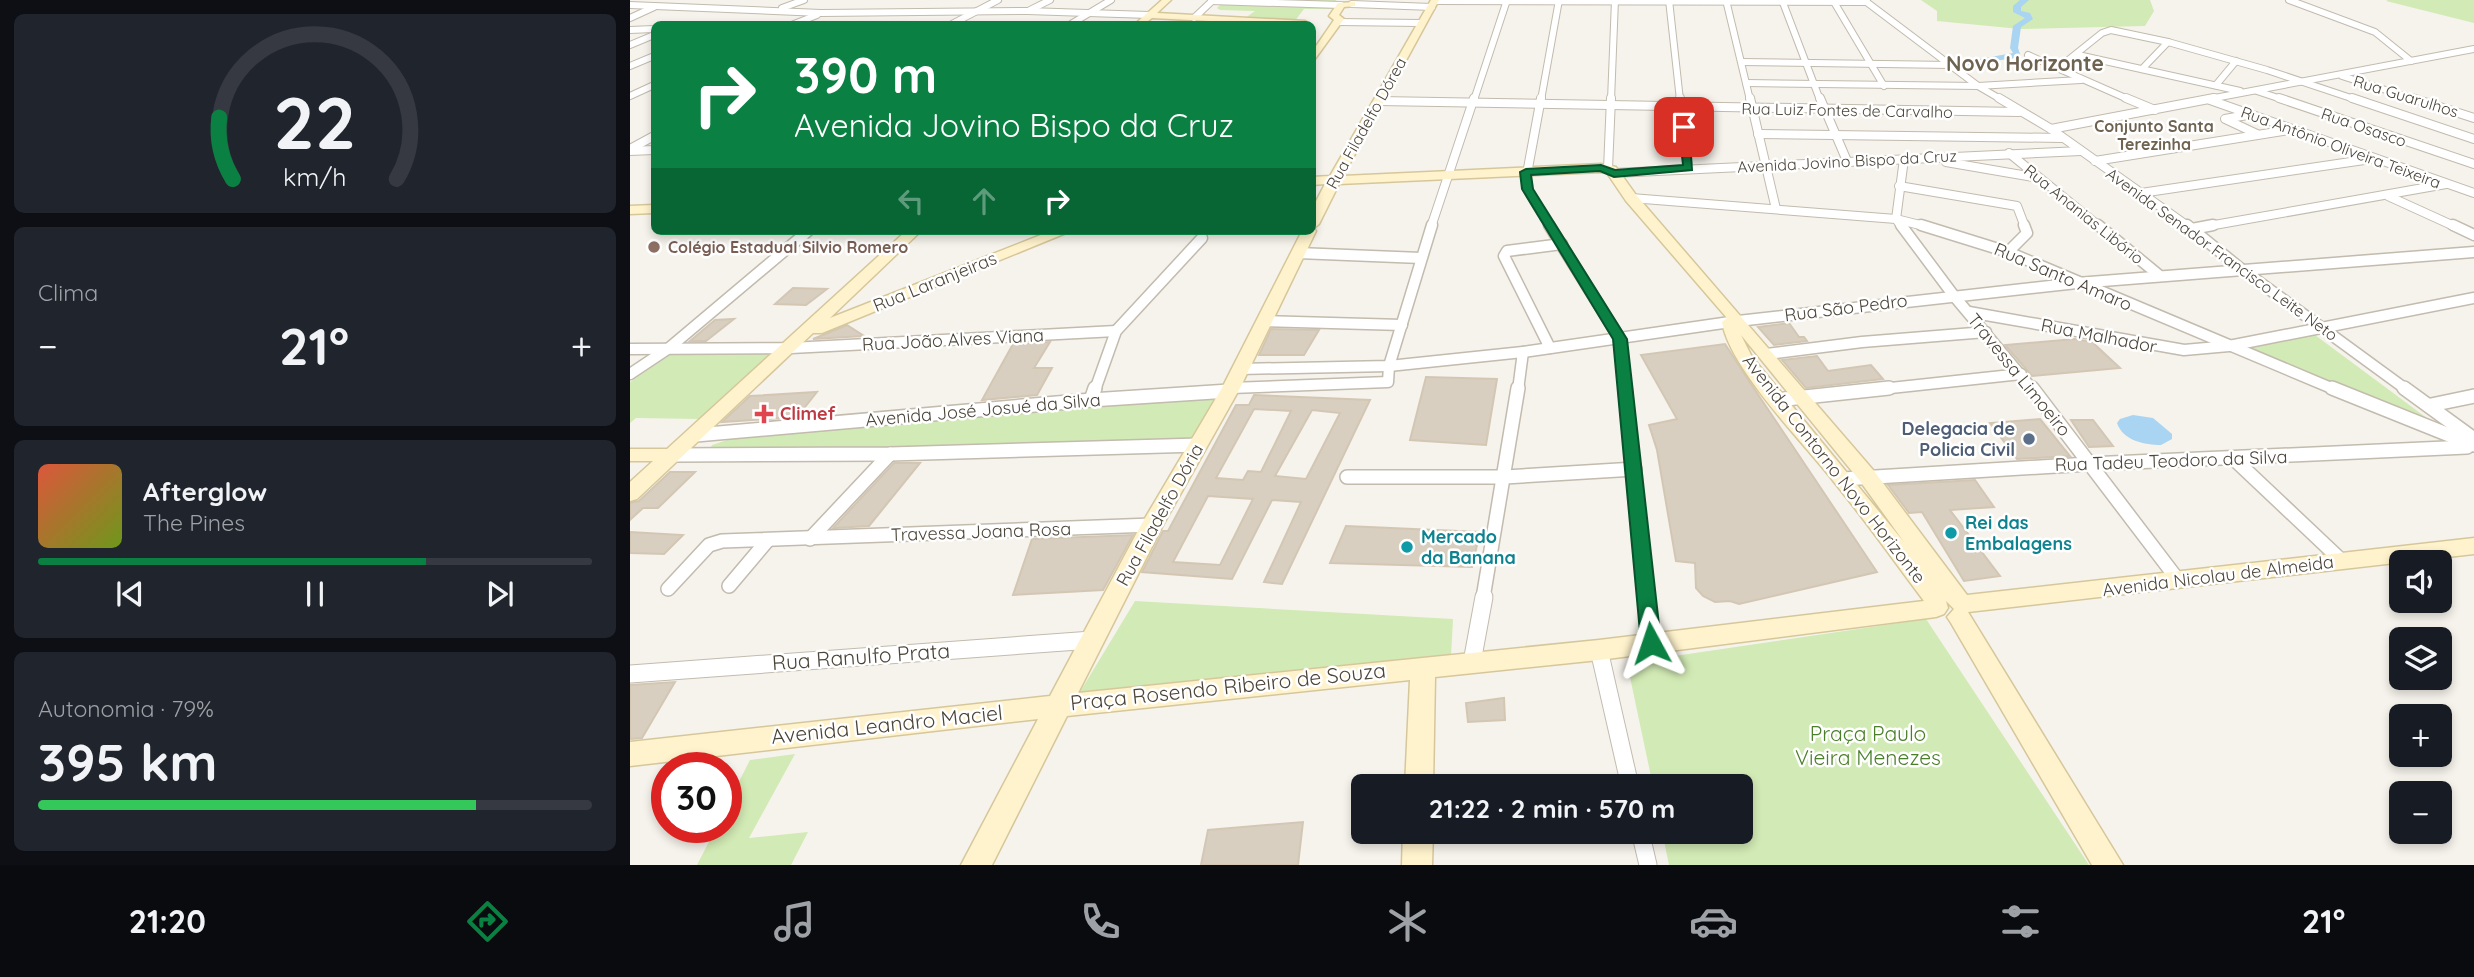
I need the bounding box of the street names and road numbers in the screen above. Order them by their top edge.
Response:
street label: Rua Filadelfo Dórea [1322,54,1410,192]
street label: Rua Guarulhos [2351,71,2461,121]
street label: Rua Luiz Fontes de Carvalho [1741,98,1953,122]
street label: Rua Antônio Oliveira Teixeira [2238,101,2444,193]
street label: Rua Osasco [2319,103,2409,151]
street label: Avenida Jovino Bispo da Cruz [1737,145,1957,177]
street label: Rua Ananias Libório [2020,160,2148,268]
street label: Avenida Senador Francisco Leite Neto [2102,163,2342,345]
street label: Rua Santo Amaro [1991,237,2136,316]
street label: Rua Laranjeiras [870,246,1000,317]
street label: Rua São Pedro [1783,289,1909,326]
street label: Travessa Limoeiro [1963,308,2076,441]
street label: Rua Malhador [2039,313,2159,358]
street label: Rua João Alves Viana [861,323,1045,356]
street label: Avenida Contorno Novo Horizonte [1738,350,1931,588]
street label: Avenida José Josué da Silva [864,388,1102,431]
street label: Rua Filadelfo Dória [1111,439,1208,590]
street label: Rua Tadeu Teodoro da Silva [2054,445,2288,476]
street label: Travessa Joana Rosa [890,517,1071,546]
street label: Avenida Nicolau de Almeida [2101,550,2335,601]
street label: Rua Ranulfo Prata [771,637,951,675]
street label: Praça Rosendo Ribeiro de Souza [1069,656,1387,716]
street label: Avenida Leandro Maciel [770,699,1004,749]

